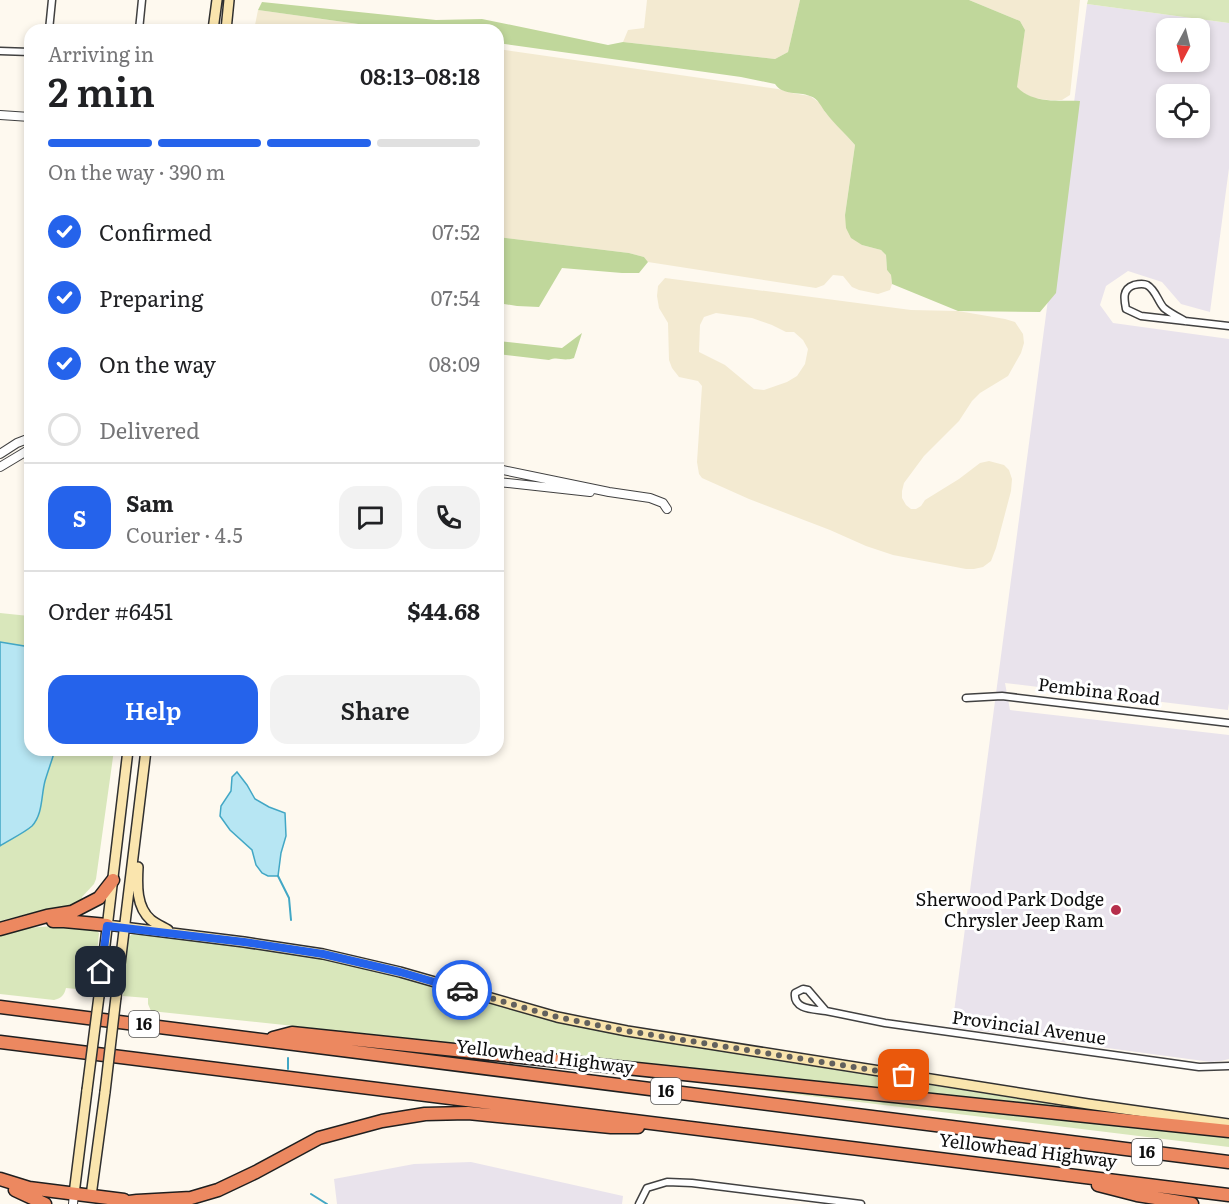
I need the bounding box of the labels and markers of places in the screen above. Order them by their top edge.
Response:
place label: Sherwood Park Dodge Chrysler Jeep Ram [915,885,1104,933]
marker: Sherwood Park Dodge Chrysler Jeep Ram [1109,903,1123,917]
pin [75,946,126,997]
pin [878,1049,929,1100]

